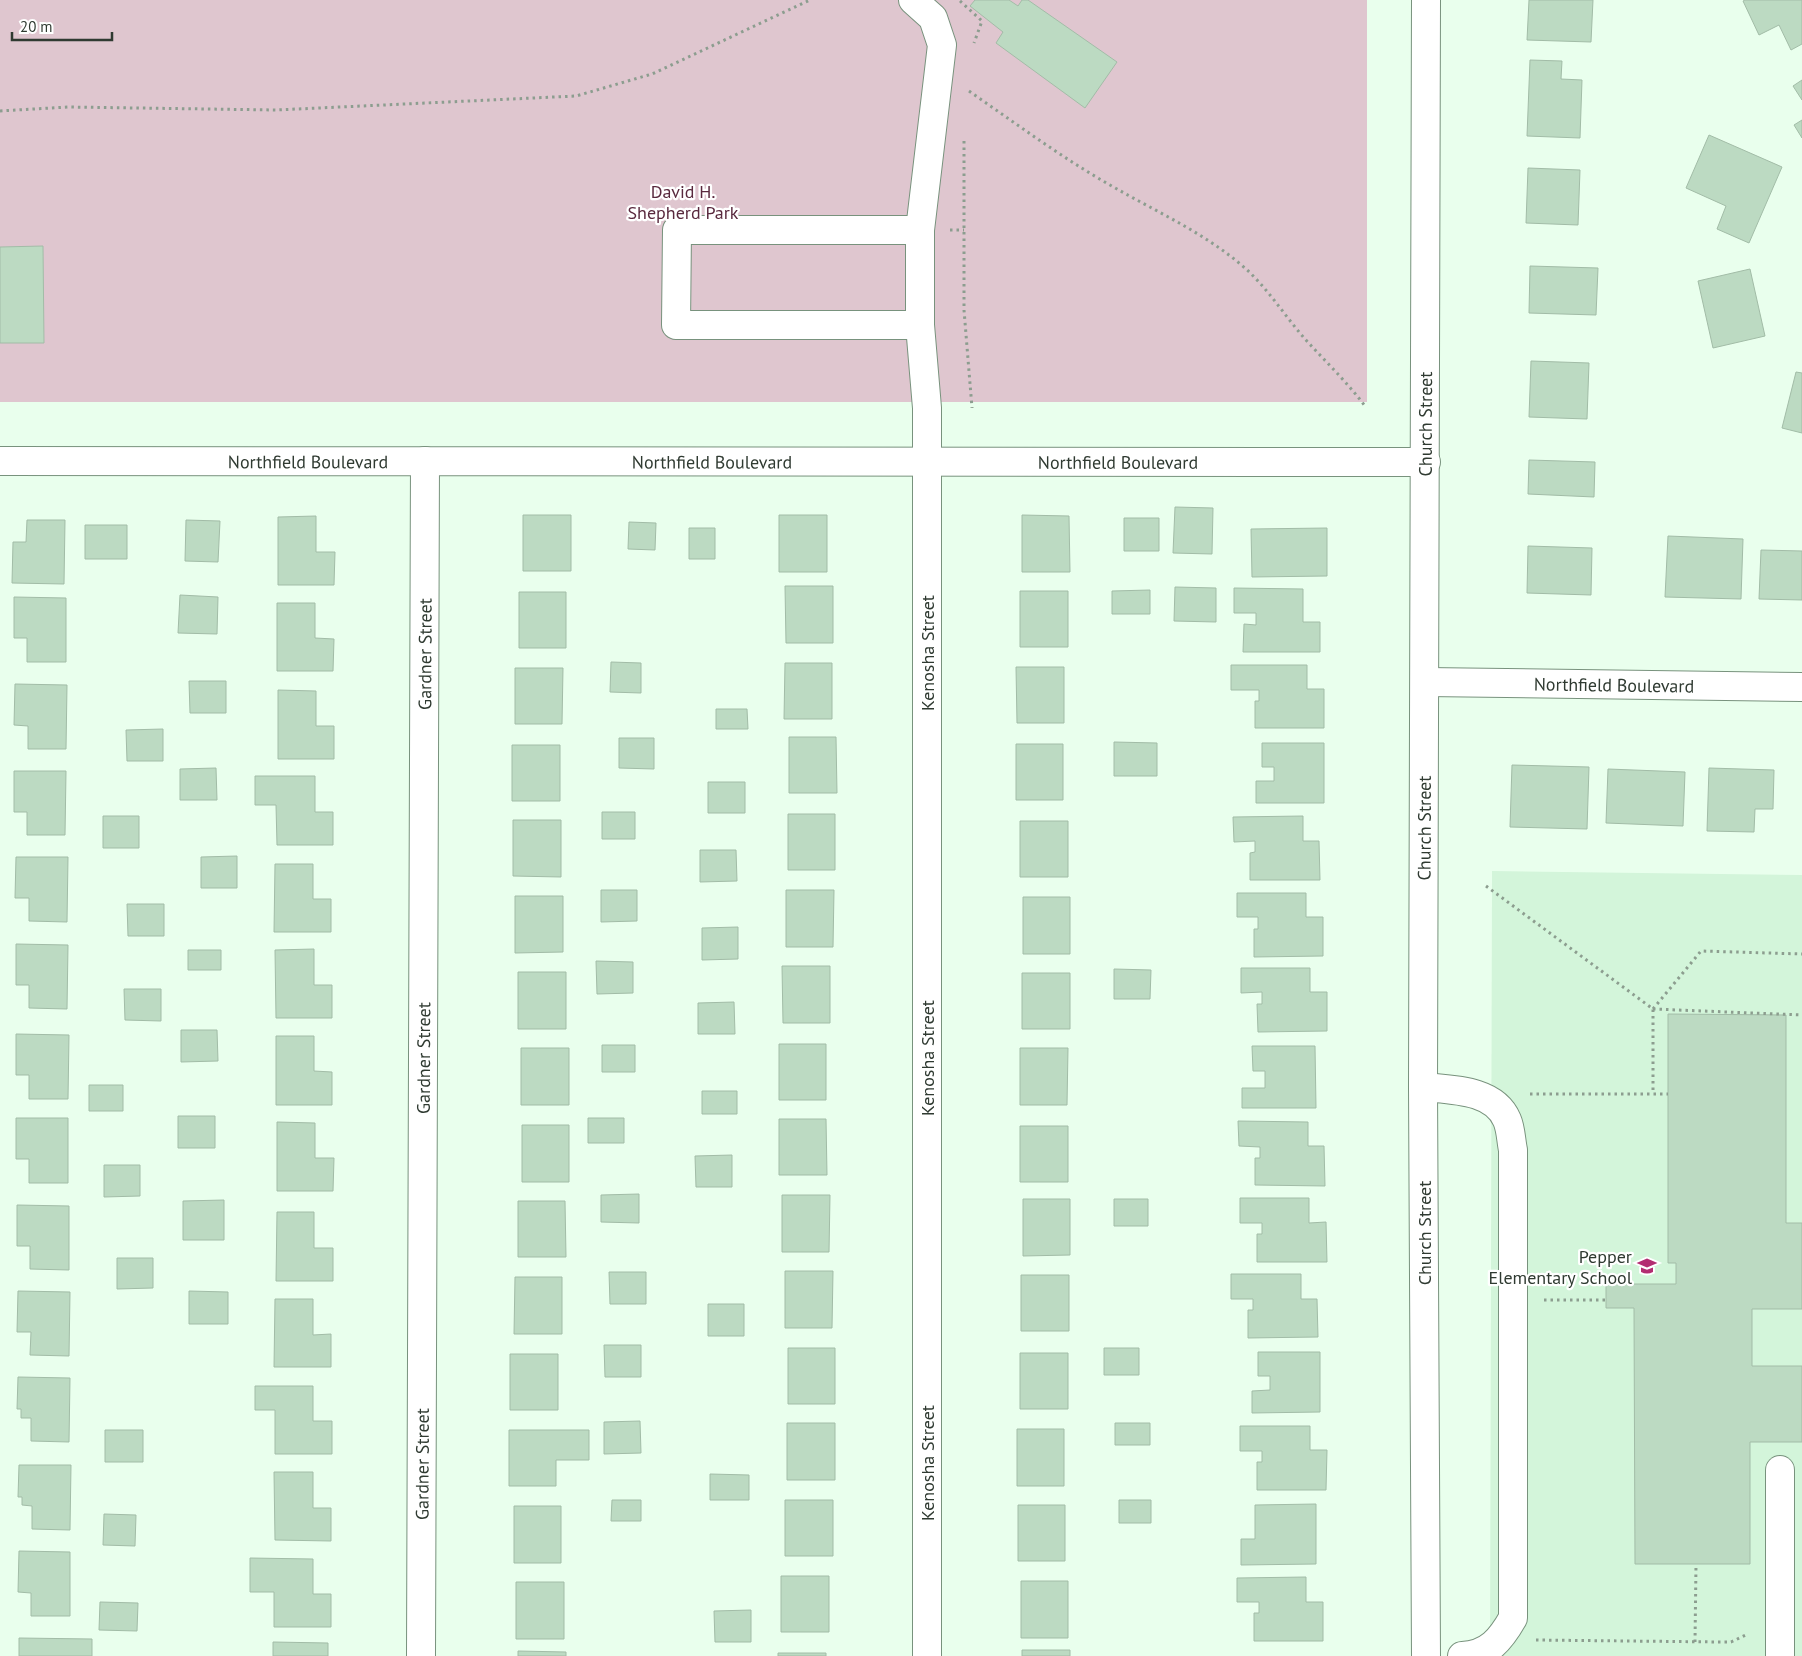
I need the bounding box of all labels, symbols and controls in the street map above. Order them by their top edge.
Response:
scale bar [12,10,112,42]
text: 20 m [20,17,53,36]
park label: David H. Shepherd Park [628,180,739,224]
street label: Church Street [1413,372,1436,476]
street label: Northfield Boulevard [228,450,388,473]
street label: Northfield Boulevard [632,450,792,473]
street label: Northfield Boulevard [1038,450,1198,473]
street label: Kenosha Street [916,595,939,711]
street label: Gardner Street [413,598,436,710]
street label: Northfield Boulevard [1534,672,1694,697]
street label: Church Street [1412,776,1435,880]
street label: Kenosha Street [916,1000,939,1116]
street label: Gardner Street [411,1002,435,1114]
street label: Church Street [1413,1181,1436,1285]
place label: Pepper Elementary School [1489,1245,1633,1289]
school or university icon: Pepper Elementary School [1636,1255,1658,1277]
street label: Kenosha Street [916,1405,939,1521]
street label: Gardner Street [410,1408,433,1520]

